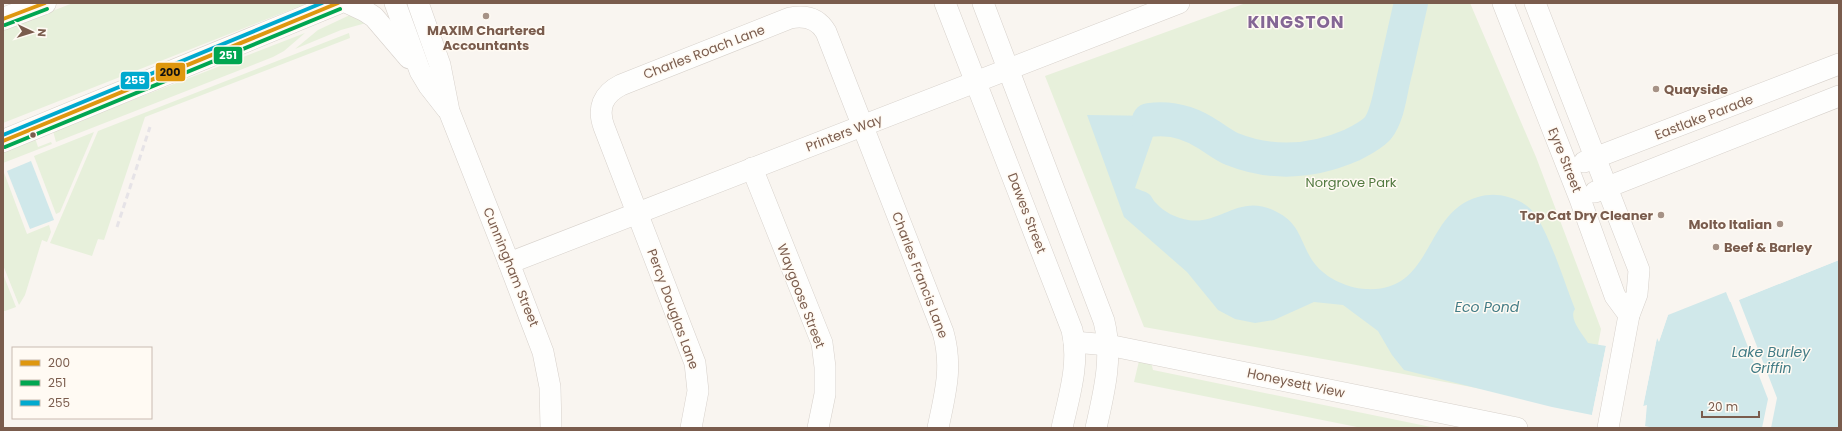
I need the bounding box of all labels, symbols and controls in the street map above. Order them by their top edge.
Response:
district label: KINGSTON [1247,10,1345,34]
marker: MAXIM Chartered Accountants [481,11,491,21]
north arrow [12,12,52,52]
street label: Charles Roach Lane [640,20,768,84]
place label: MAXIM Chartered Accountants [427,21,545,55]
text: N [34,28,50,37]
line badge: 251 [213,46,243,65]
text: 251 [219,47,237,63]
line badge: 200 [155,62,186,82]
text: 200 [160,64,180,80]
line badge: 255 [120,71,150,90]
text: 255 [125,72,145,88]
place label: Quayside [1664,80,1728,99]
marker: Quayside [1651,84,1661,94]
street label: Eastlake Parade [1652,89,1756,145]
street label: Printers Way [803,109,886,156]
street label: Eyre Street [1543,125,1587,196]
unlabelled marker [28,130,38,140]
street label: Dawes Street [1003,170,1051,256]
park label: Norgrove Park [1306,173,1397,192]
street label: Cunningham Street [478,204,544,330]
place label: Top Cat Dry Cleaner [1520,206,1653,225]
street label: Charles Francis Lane [887,209,953,341]
marker: Top Cat Dry Cleaner [1656,210,1666,220]
place label: Molto Italian [1688,215,1772,234]
marker: Molto Italian [1775,219,1785,229]
place label: Beef & Barley [1724,238,1813,257]
street label: Waygoose Street [772,241,830,351]
marker: Beef & Barley [1711,242,1721,252]
street label: Percy Douglas Lane [642,246,704,372]
water label: Eco Pond [1455,297,1520,317]
water label: Lake Burley Griffin [1732,342,1811,378]
legend [12,347,152,419]
text: 200 [48,354,70,371]
street label: Honeysett View [1245,363,1347,403]
text: 251 [48,374,66,391]
scale bar [1702,393,1759,419]
text: 255 [48,394,70,411]
text: 20 m [1708,398,1738,415]

